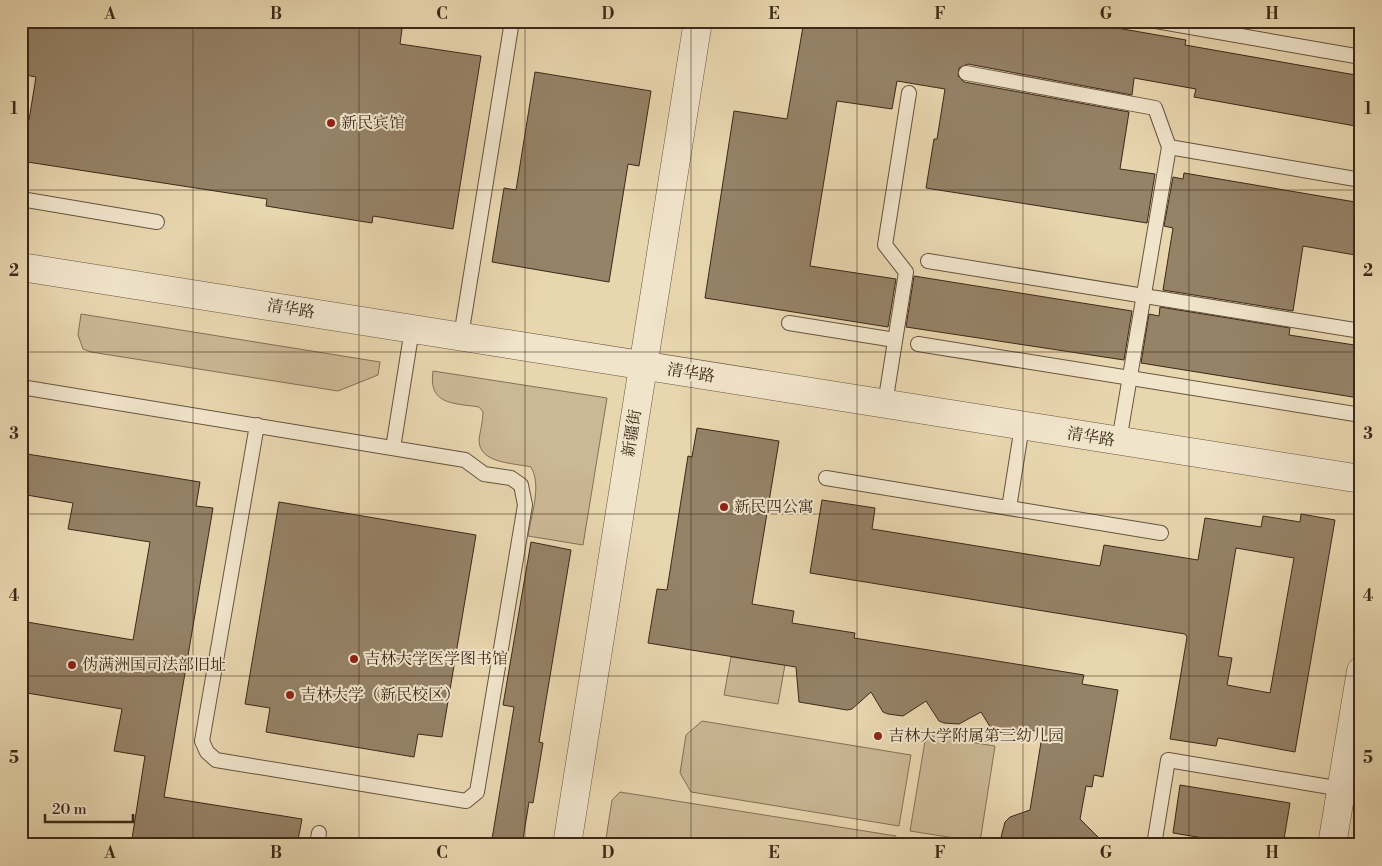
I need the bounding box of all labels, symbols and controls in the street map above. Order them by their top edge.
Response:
text: A [103,4,116,24]
text: B [270,4,282,24]
text: C [436,4,448,24]
text: D [602,4,615,24]
text: E [768,4,780,24]
text: F [934,4,946,24]
text: G [1100,4,1113,24]
text: H [1265,4,1279,24]
text: 1 [10,99,18,119]
text: 1 [1364,99,1372,119]
place label: 新民宾馆 [341,113,405,133]
marker: 新民宾馆 [325,117,337,129]
text: 2 [9,261,19,281]
text: 2 [1363,261,1373,281]
street label: 清华路 [266,295,316,323]
street label: 清华路 [666,359,716,387]
street label: 新疆街 [618,408,646,458]
street label: 清华路 [1066,423,1116,451]
text: 3 [9,424,19,444]
text: 3 [1363,424,1373,444]
place label: 新民四公寓 [734,497,814,517]
marker: 新民四公寓 [718,501,730,513]
text: 4 [9,586,20,606]
text: 4 [1363,586,1374,606]
place label: 吉林大学医学图书馆 [364,649,508,669]
marker: 吉林大学医学图书馆 [348,653,360,665]
place label: 伪满洲国司法部旧址 [82,655,226,675]
marker: 伪满洲国司法部旧址 [66,659,78,671]
place label: 吉林大学（新民校区） [300,685,460,705]
marker: 吉林大学（新民校区） [284,689,296,701]
place label: 吉林大学附属第三幼儿园 [888,726,1064,746]
marker: 吉林大学附属第三幼儿园 [872,730,884,742]
text: 5 [9,748,19,768]
text: 5 [1363,748,1373,768]
scale bar [45,791,132,823]
text: 20 m [52,800,87,819]
text: A [103,843,116,863]
text: B [270,843,282,863]
text: C [436,843,448,863]
text: D [602,843,615,863]
text: E [768,843,780,863]
text: F [934,843,946,863]
text: G [1100,843,1113,863]
text: H [1265,843,1279,863]

